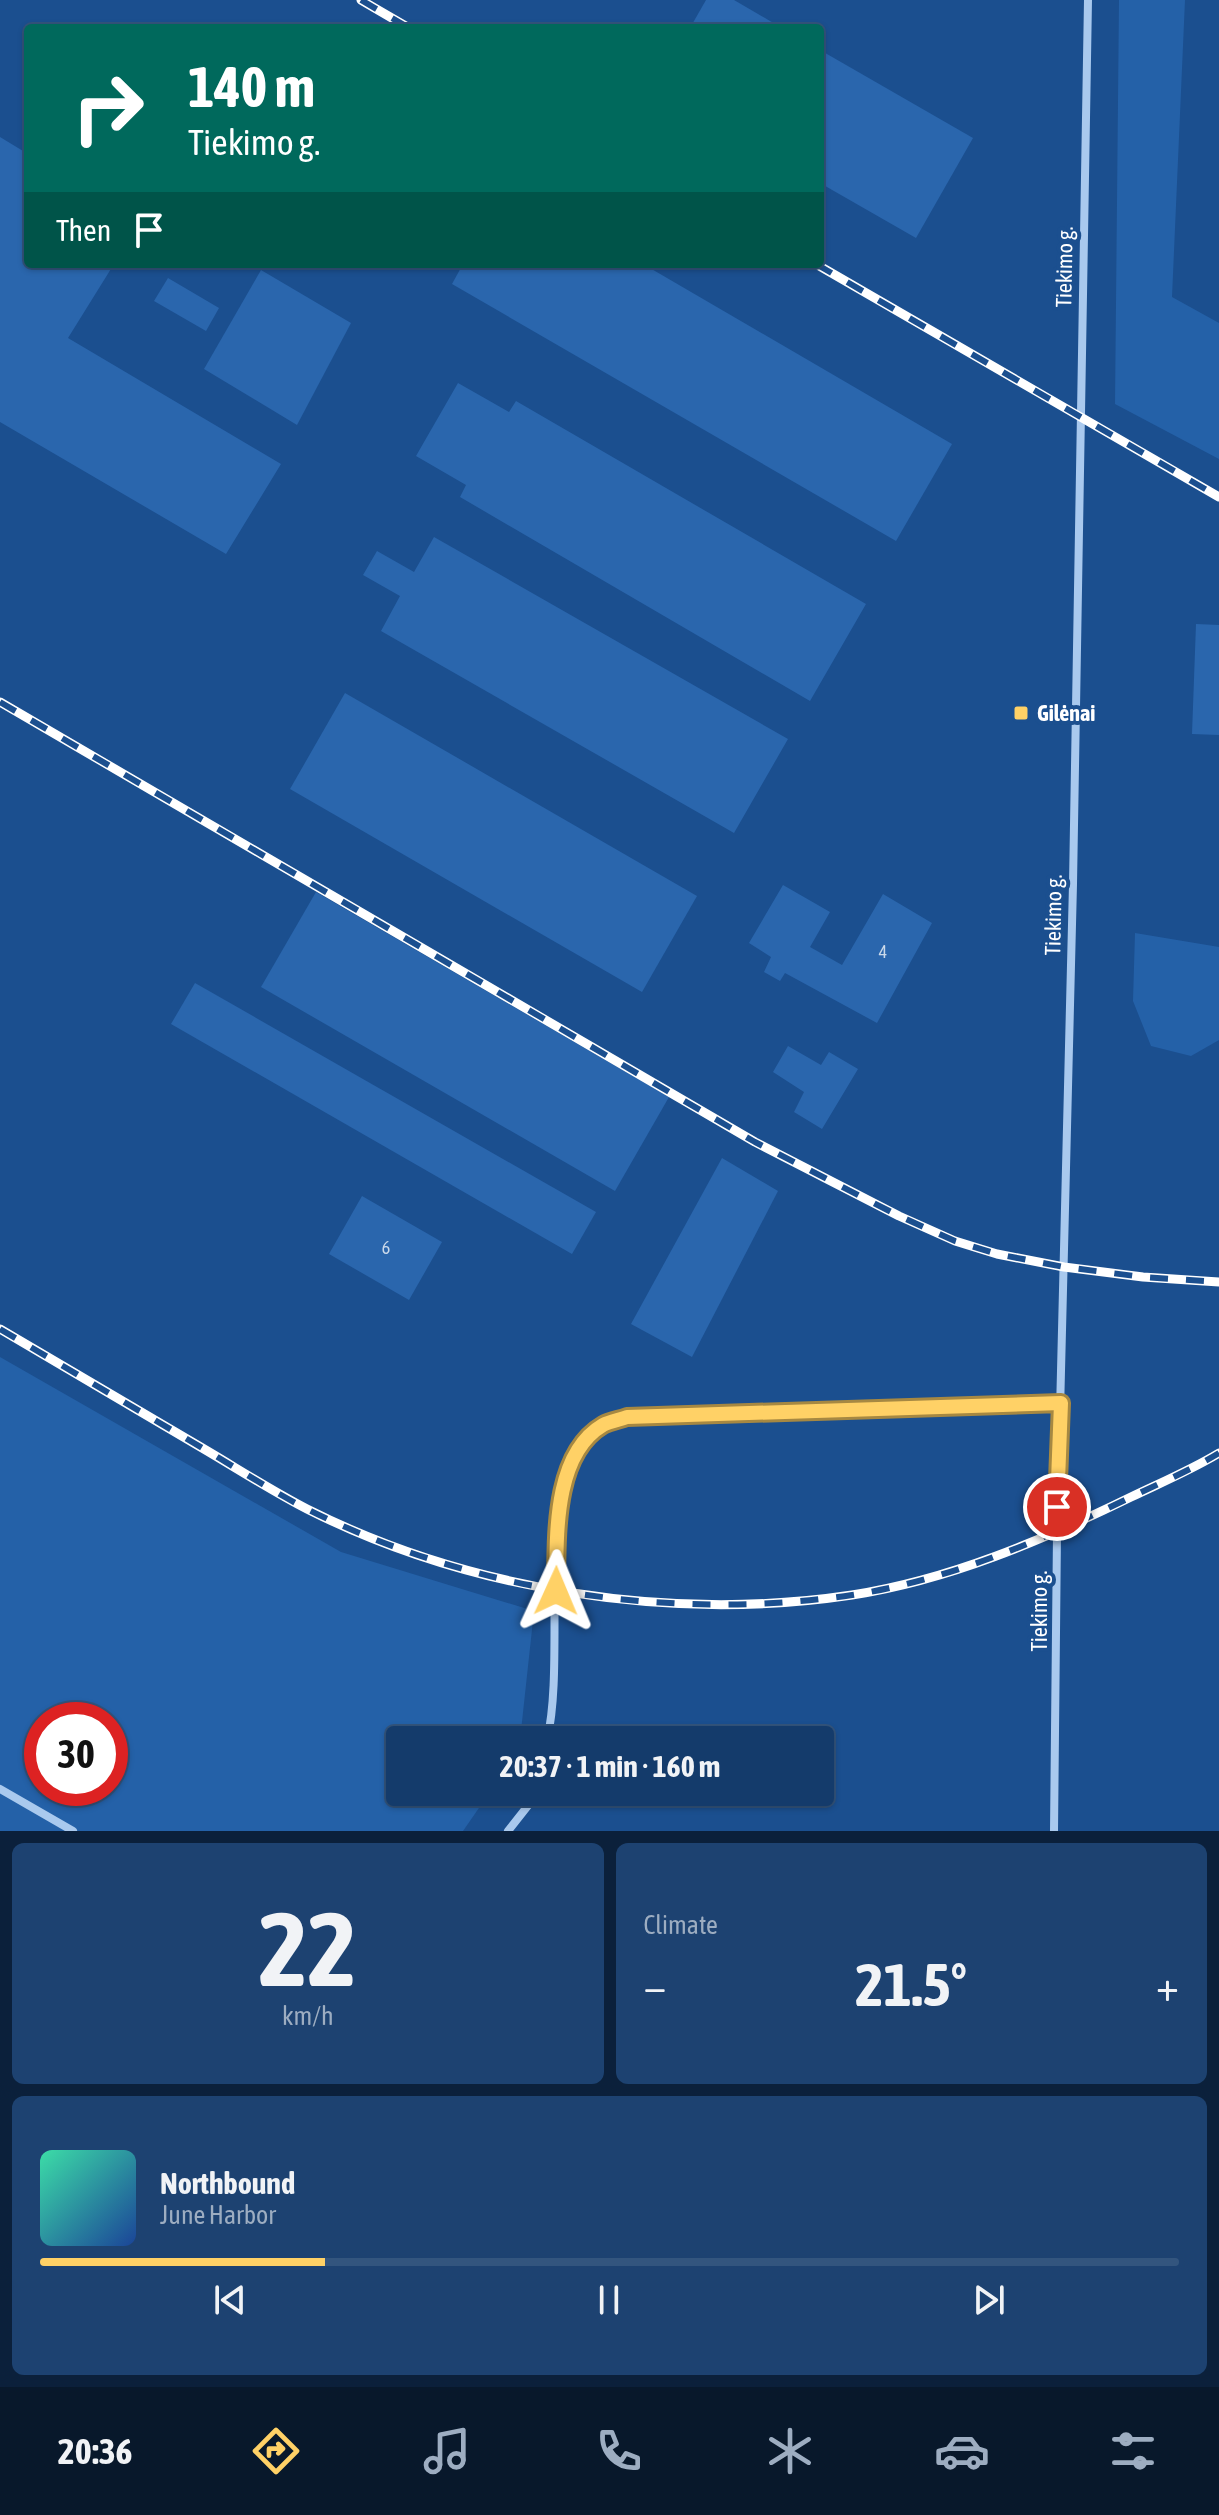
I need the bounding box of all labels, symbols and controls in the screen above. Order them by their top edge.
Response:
text: 140 m [188,55,315,119]
icon: right [56,56,160,160]
text: Tiekimo g. [188,121,320,163]
icon: arrive [127,208,171,252]
text: Then [56,213,111,247]
street label: Tiekimo g. [1050,226,1078,308]
place label: Gilėnai [1037,700,1095,726]
marker: Gilėnai [1012,704,1030,722]
street label: Tiekimo g. [1039,874,1067,956]
house number: 4 [879,941,887,962]
house number: 6 [382,1237,390,1258]
pin [1023,1473,1091,1541]
icon: arrive [1035,1485,1079,1529]
position arrow [514,1549,598,1633]
street label: Tiekimo g. [1026,1570,1052,1651]
speed limit sign: 30 [24,1702,128,1806]
text: 20:37 · 1 min · 160 m [500,1749,720,1783]
text: 22 [259,1889,357,2008]
text: Climate [644,1910,718,1940]
text: 21.5° [855,1950,967,2019]
text: − [644,1960,666,2010]
text: + [1156,1960,1179,2010]
text: km/h [282,2001,334,2031]
text: Northbound [160,2166,295,2200]
text: June Harbor [160,2200,276,2230]
icon: previous [208,2278,252,2322]
icon: pause [587,2278,631,2322]
icon: next [967,2278,1011,2322]
icon: directions [248,2423,304,2479]
icon: music [419,2423,475,2479]
icon: phone [591,2423,647,2479]
icon: climate [762,2423,818,2479]
icon: car [934,2423,990,2479]
icon: filters [1105,2423,1161,2479]
text: 20:36 [58,2430,133,2472]

